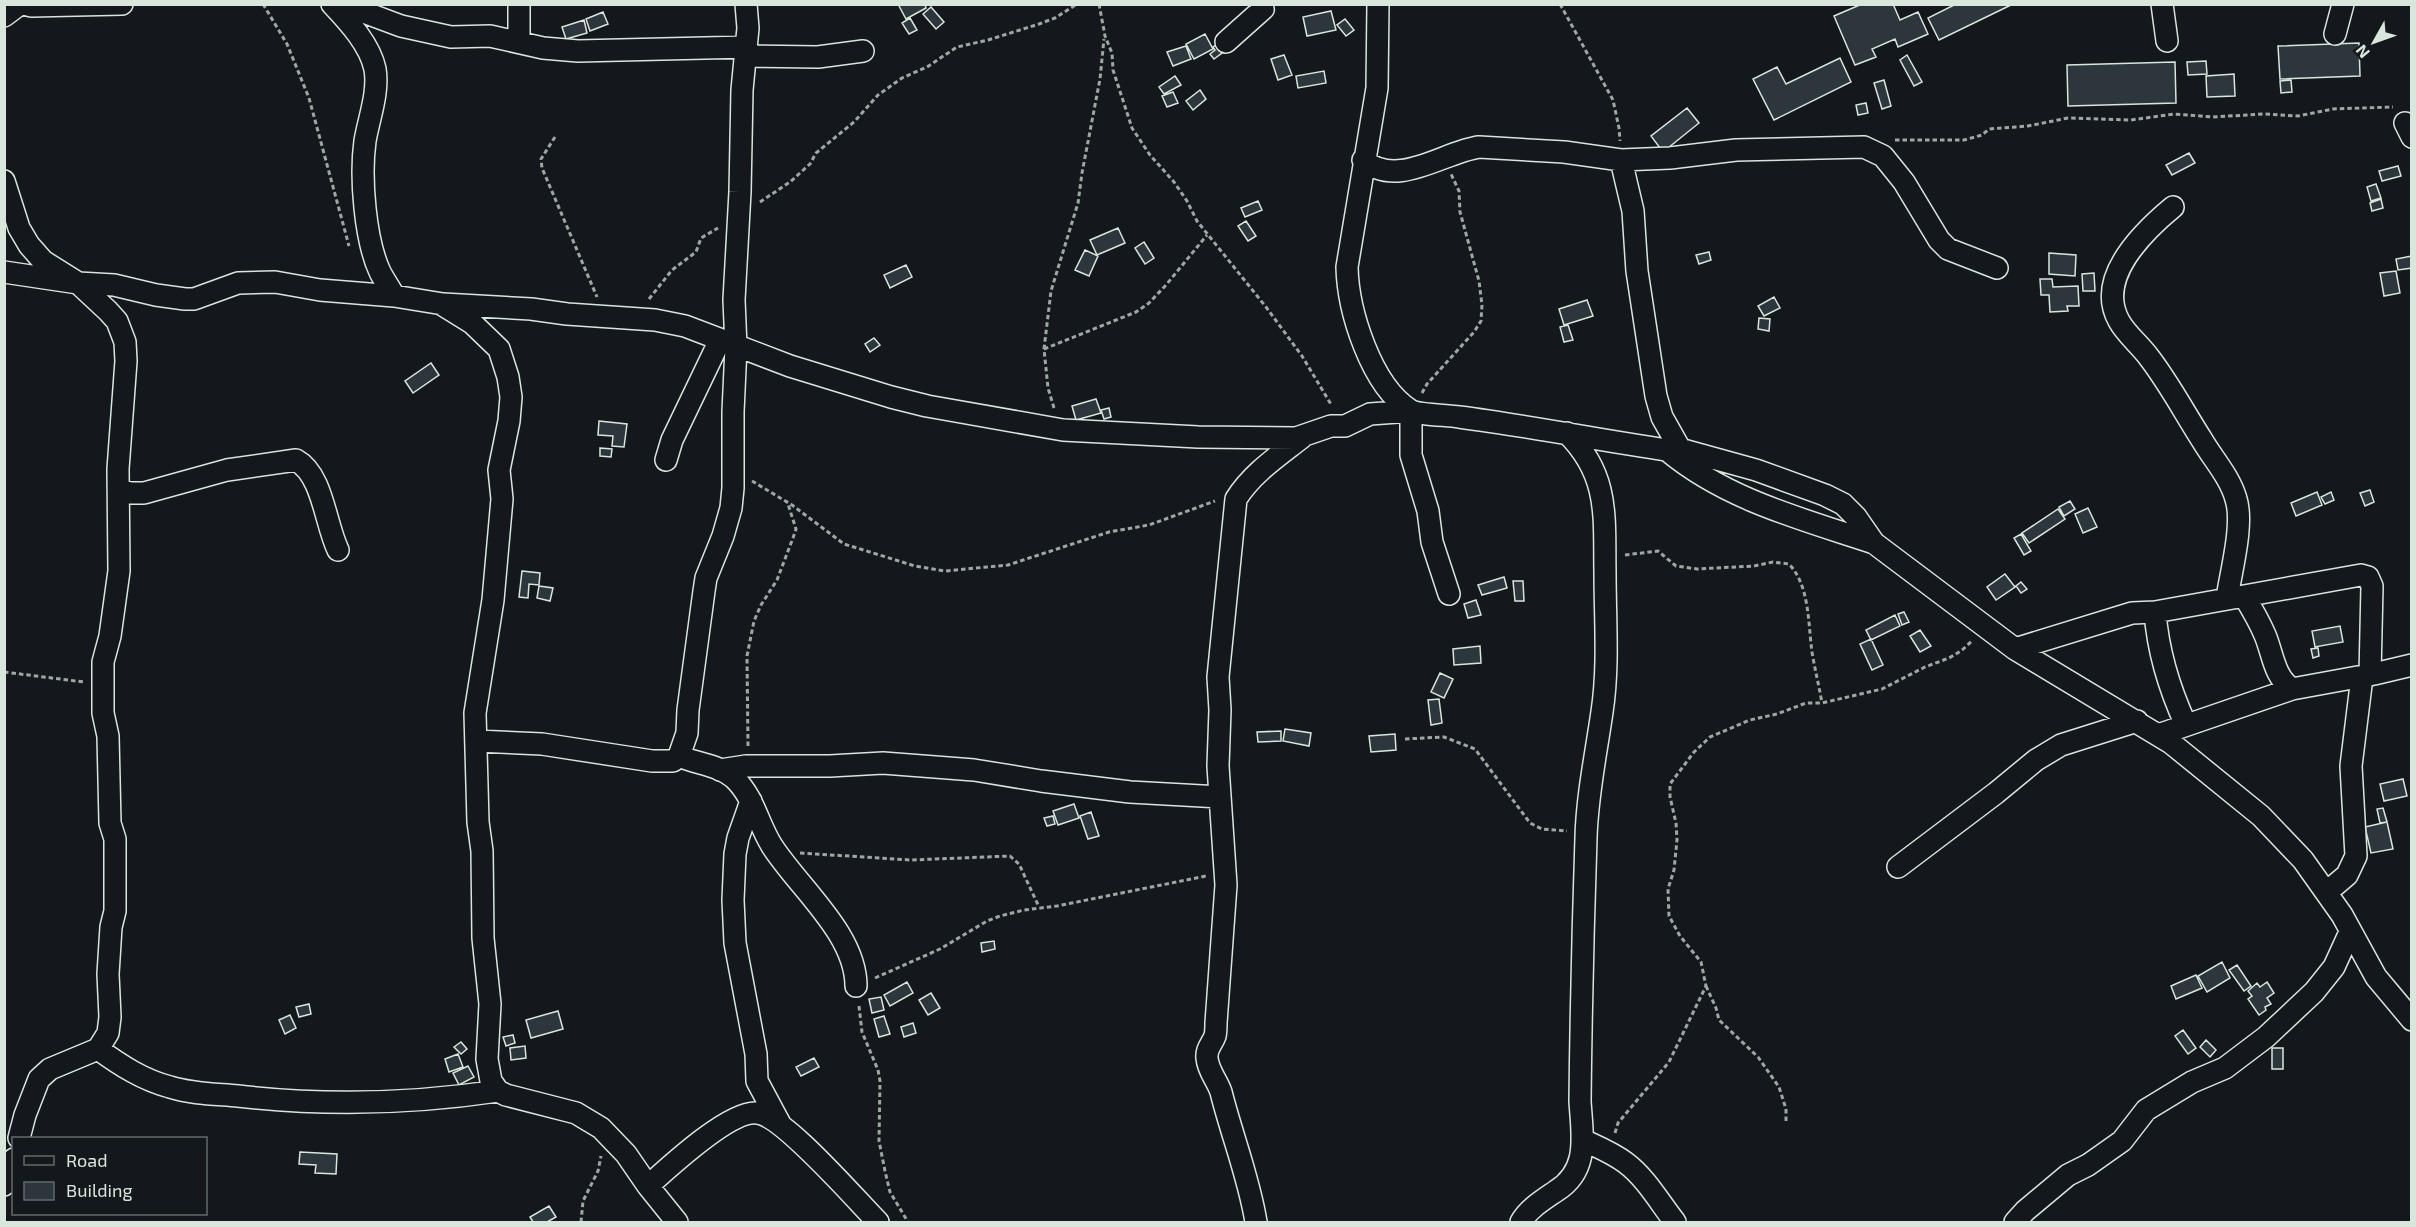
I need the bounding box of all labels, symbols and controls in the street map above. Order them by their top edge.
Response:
north arrow [2344,12,2404,72]
text: N [2351,41,2373,62]
legend [12,1137,207,1215]
text: Road [66,1149,107,1171]
text: Building [66,1179,133,1201]

